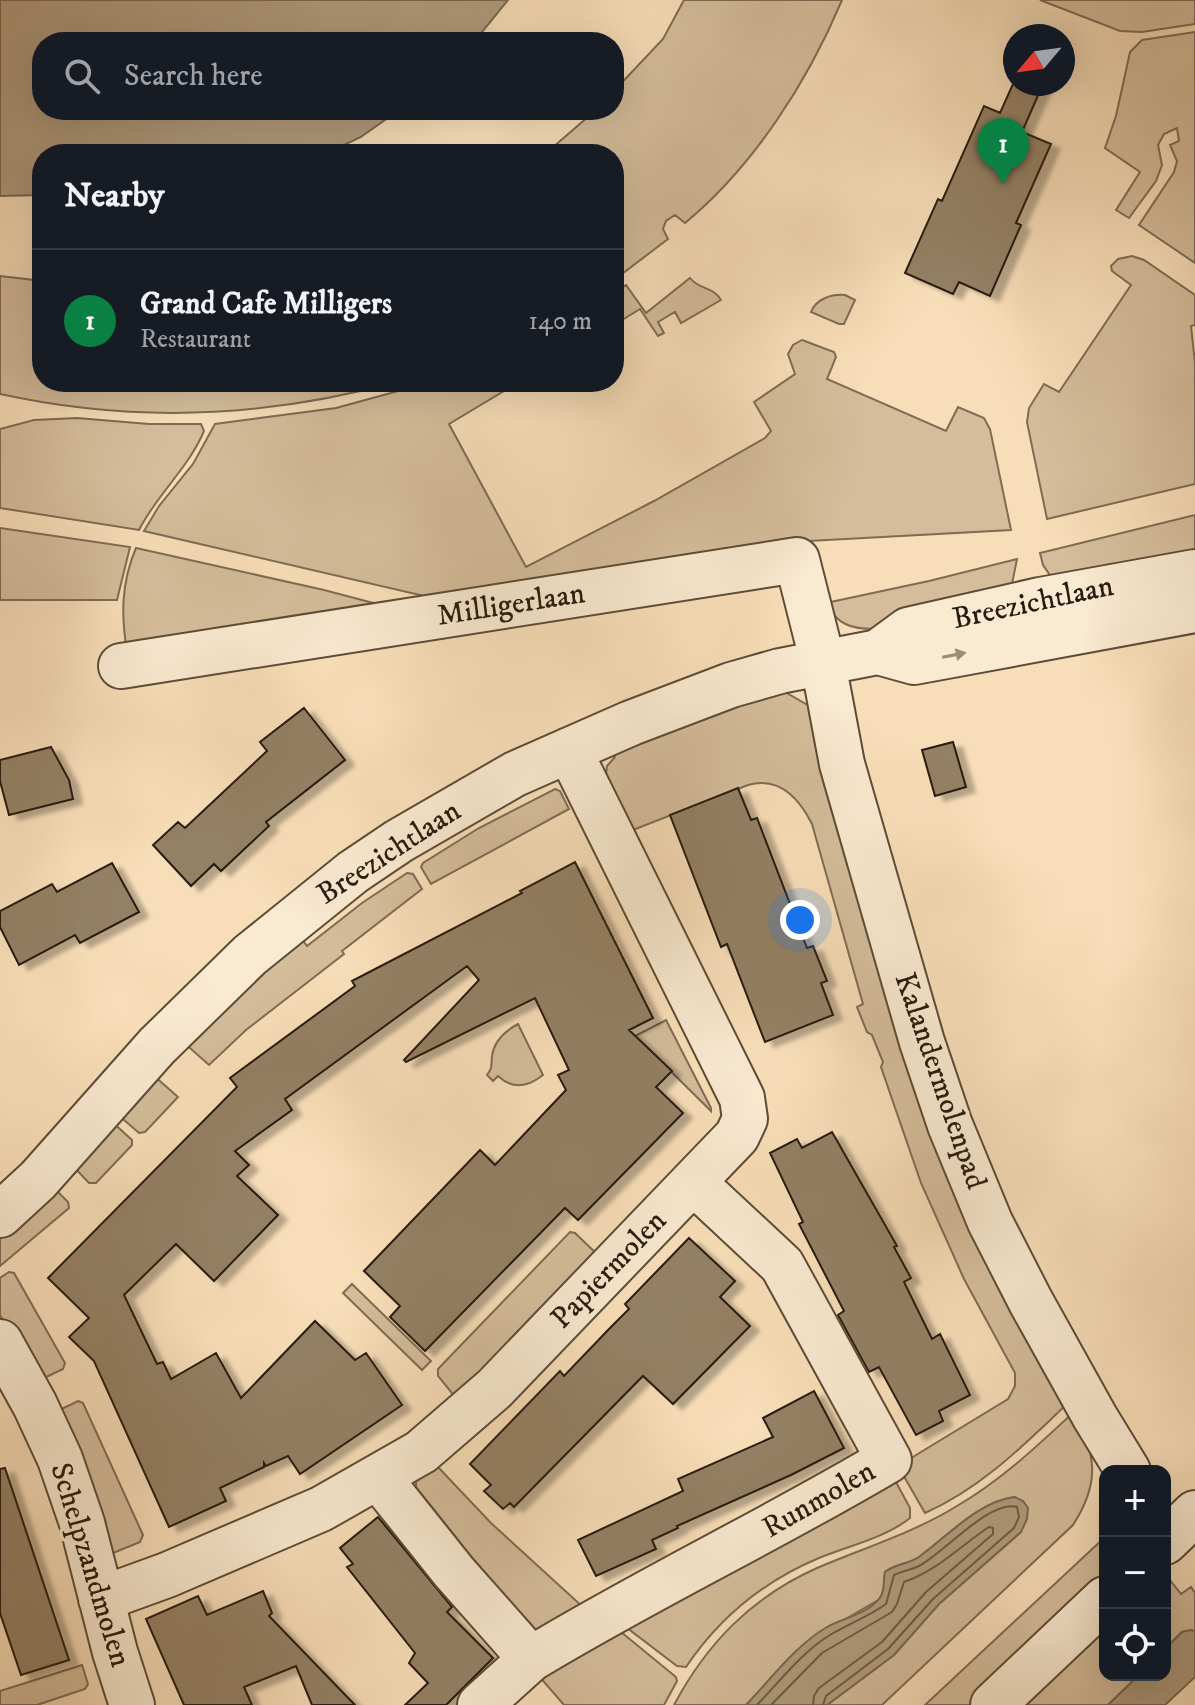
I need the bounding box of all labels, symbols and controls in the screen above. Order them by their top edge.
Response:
north arrow [1003,24,1075,96]
search box [32,32,624,120]
icon: search [60,54,104,98]
text: Search here [124,58,263,95]
pin: 1 [977,118,1029,184]
text: Nearby [64,175,165,217]
text: Grand Cafe Milligers [140,286,392,323]
text: 1 [85,305,95,338]
text: 140 m [528,305,592,338]
text: Restaurant [140,323,251,356]
street label: Breezichtlaan [949,568,1117,638]
street label: Milligerlaan [434,575,588,635]
one-way arrow [942,648,967,660]
street label: Breezichtlaan [310,793,468,913]
your location [780,900,820,940]
street label: Kalandermolenpad [886,968,994,1194]
street label: Papiermolen [543,1203,675,1337]
street label: Runmolen [756,1453,882,1547]
street label: Schelpzandmolen [41,1459,139,1672]
map controls [1099,1465,1171,1681]
button: + [1099,1465,1171,1537]
button: − [1099,1537,1171,1609]
button: locate [1099,1609,1171,1681]

